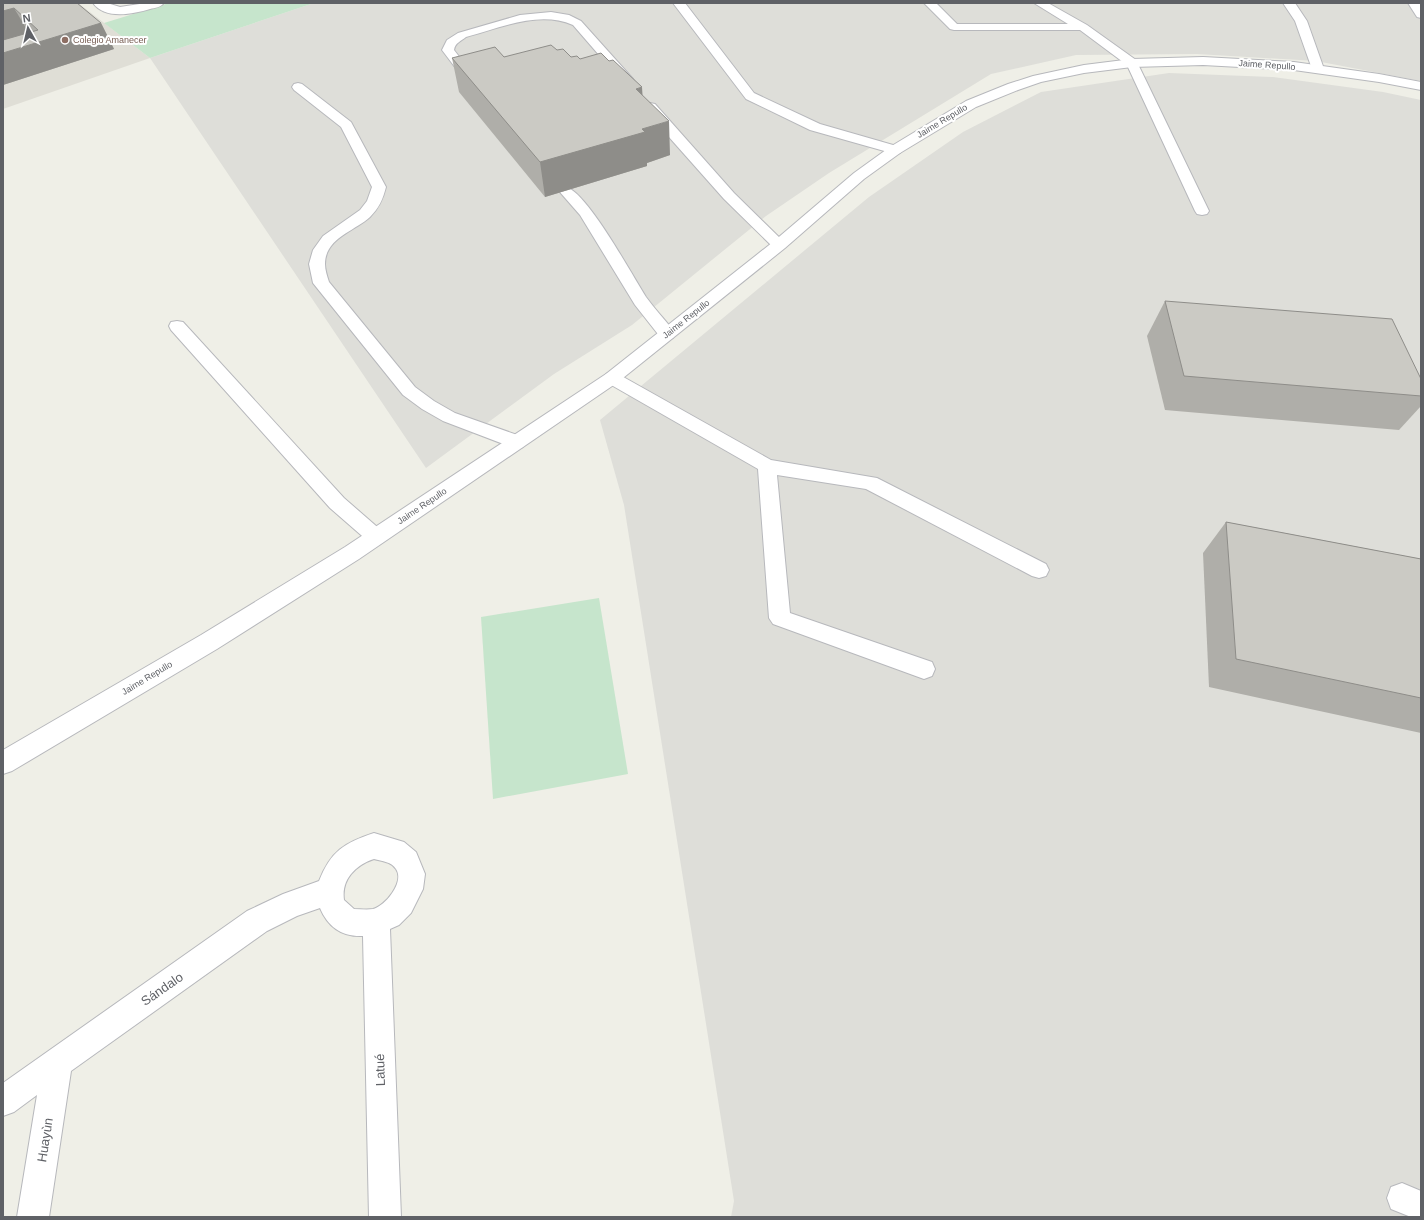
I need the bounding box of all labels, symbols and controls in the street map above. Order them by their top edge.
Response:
north arrow [8,8,48,48]
text: N [22,12,31,25]
marker: Colegio Amanecer [60,35,70,45]
place label: Colegio Amanecer [73,35,147,45]
street label: Jaime Repullo [1238,58,1296,72]
street label: Jaime Repullo [915,102,969,140]
street label: Jaime Repullo [660,298,712,340]
street label: Jaime Repullo [396,486,448,526]
street label: Jaime Repullo [120,659,174,697]
street label: Sándalo [138,969,186,1009]
street label: Latué [372,1053,388,1087]
street label: Huayùn [34,1117,56,1163]

